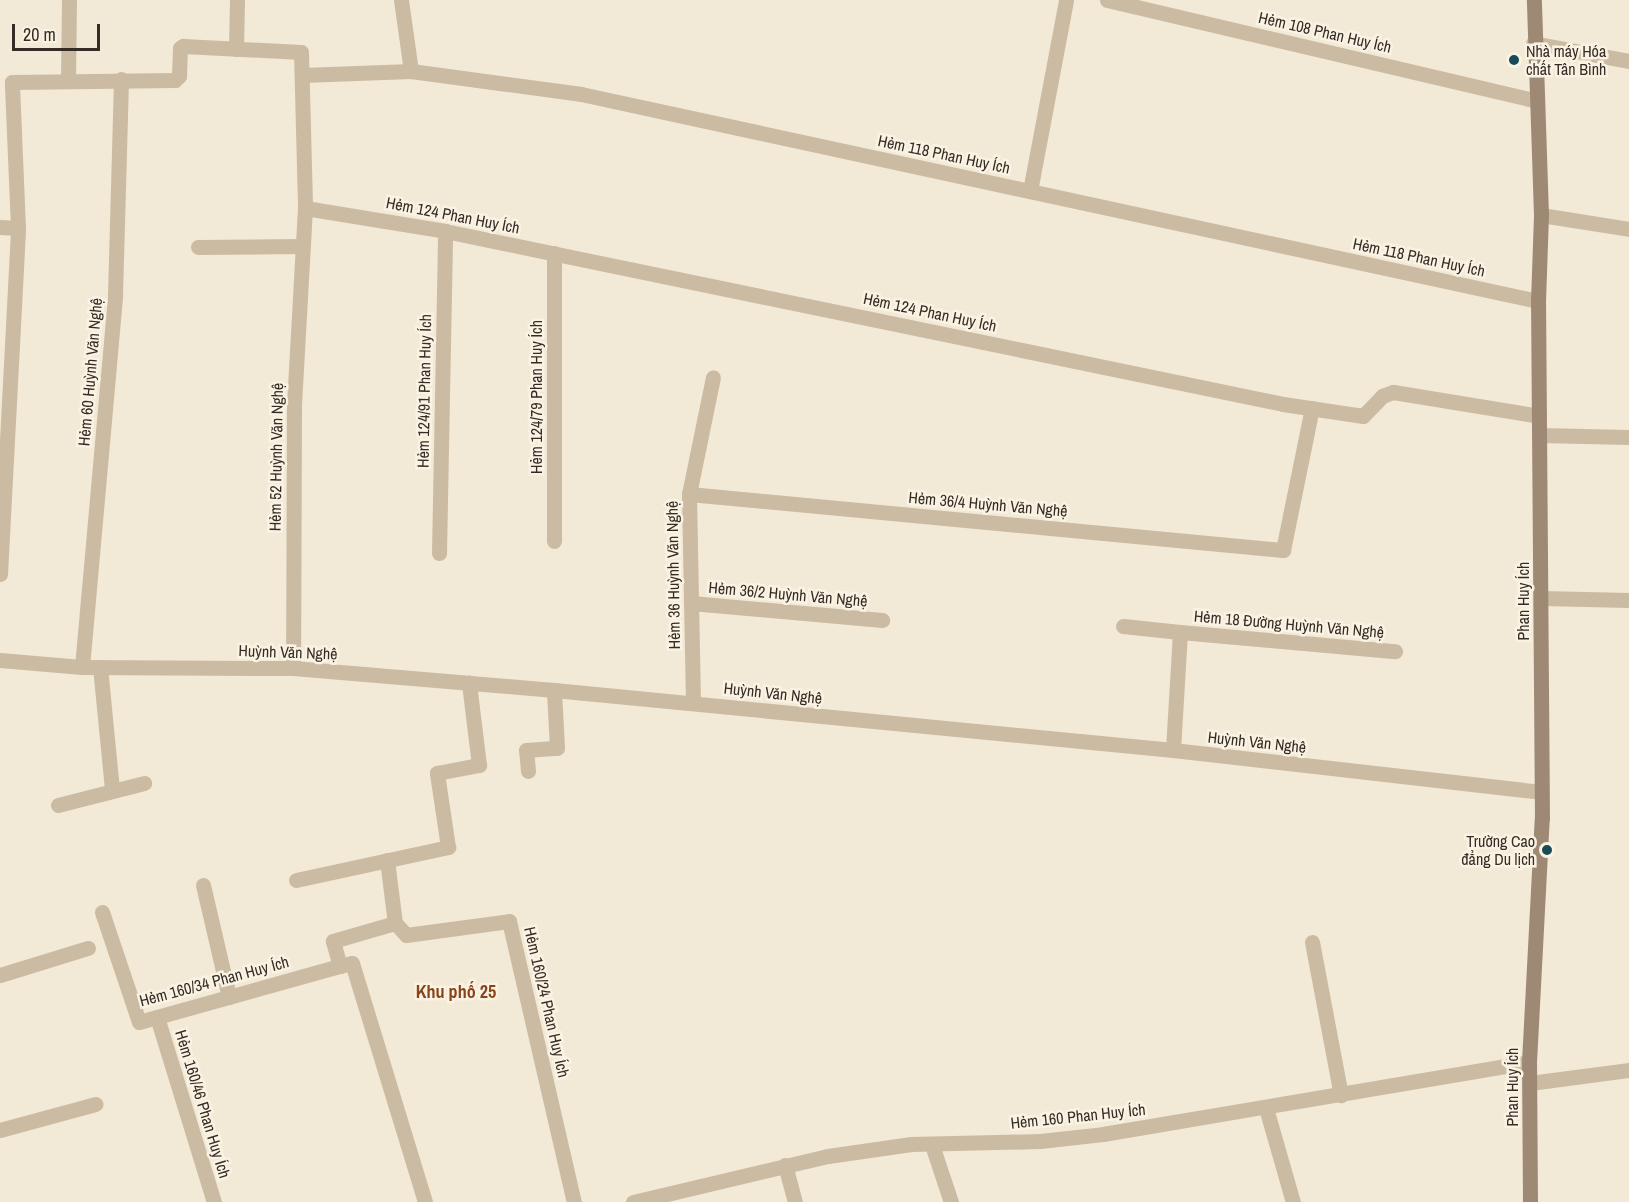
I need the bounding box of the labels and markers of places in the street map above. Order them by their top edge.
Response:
place label: Nhà máy Hóa chất Tân Bình [1526,41,1606,79]
marker: Nhà máy Hóa chất Tân Bình [1507,53,1521,67]
place label: Trường Cao đẳng Du lịch [1461,831,1535,869]
marker: Trường Cao đẳng Du lịch [1540,843,1554,857]

